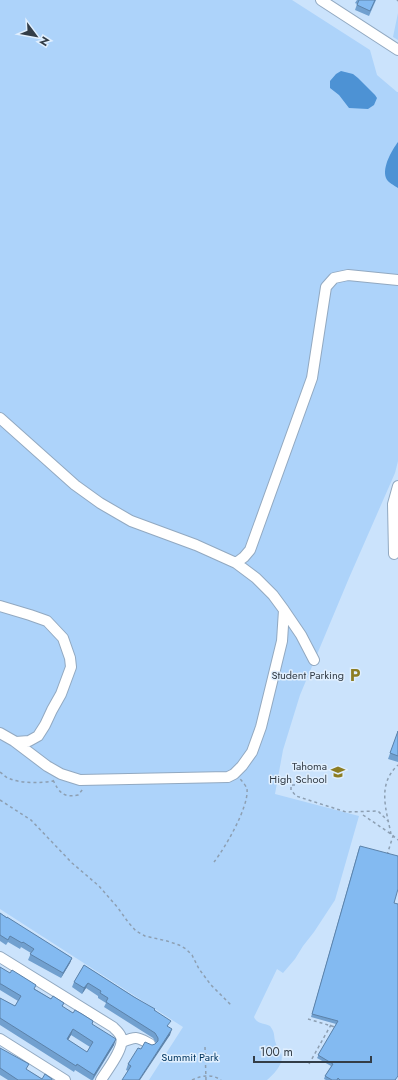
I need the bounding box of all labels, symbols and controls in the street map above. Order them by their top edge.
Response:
north arrow [16,16,56,56]
text: N [35,33,54,49]
place label: Student Parking [271,667,344,683]
parking icon: Student Parking [347,667,363,683]
place label: Tahoma High School [269,758,327,787]
school or university icon: Tahoma High School [330,764,346,780]
scale bar [254,1038,371,1064]
text: 100 m [260,1043,293,1061]
park label: Summit Park [161,1049,219,1065]

